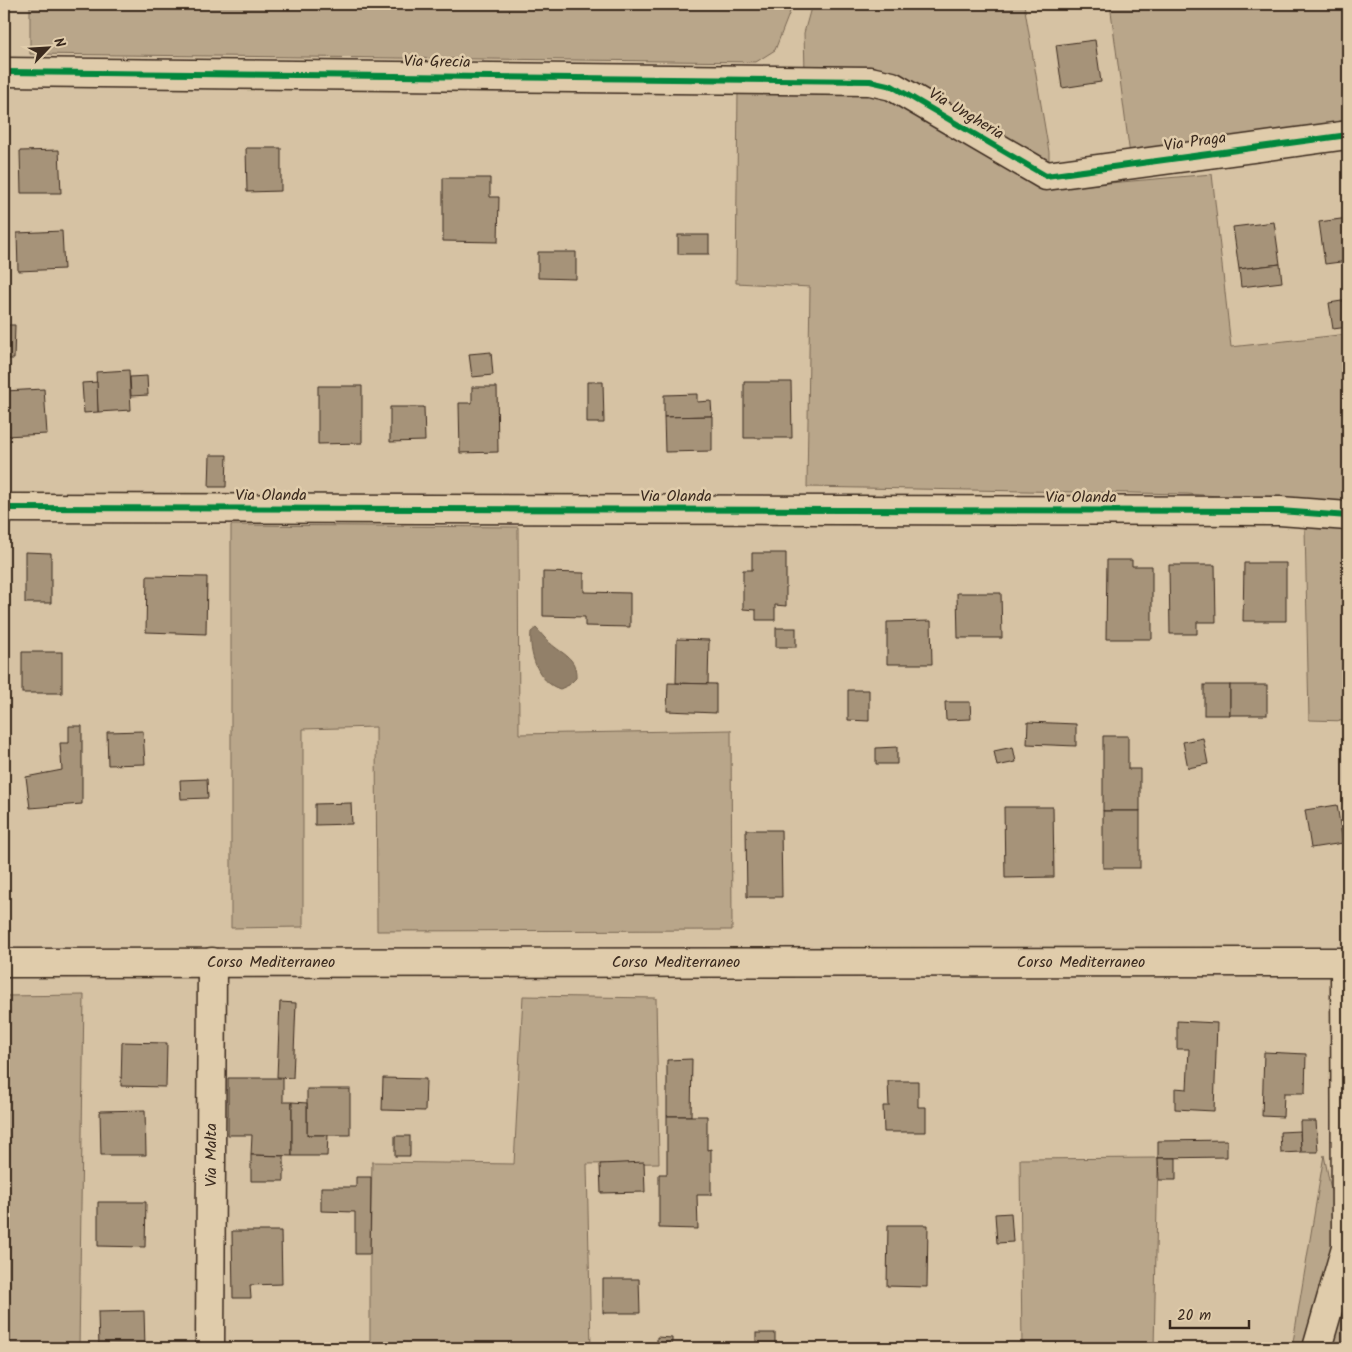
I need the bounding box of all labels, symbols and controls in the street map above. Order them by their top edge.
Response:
north arrow [22,22,72,72]
text: N [47,34,71,52]
street label: Via Grecia [403,49,471,75]
street label: Via Ungheria [923,82,1009,146]
street label: Via Praga [1162,125,1228,159]
street label: Via Olanda [235,483,307,508]
street label: Via Olanda [640,484,712,509]
street label: Via Olanda [1045,485,1117,510]
street label: Corso Mediterraneo [207,950,335,975]
street label: Corso Mediterraneo [612,950,740,975]
street label: Corso Mediterraneo [1017,950,1145,975]
street label: Via Malta [199,1123,224,1187]
scale bar [1170,1297,1248,1329]
text: 20 m [1177,1304,1211,1328]

